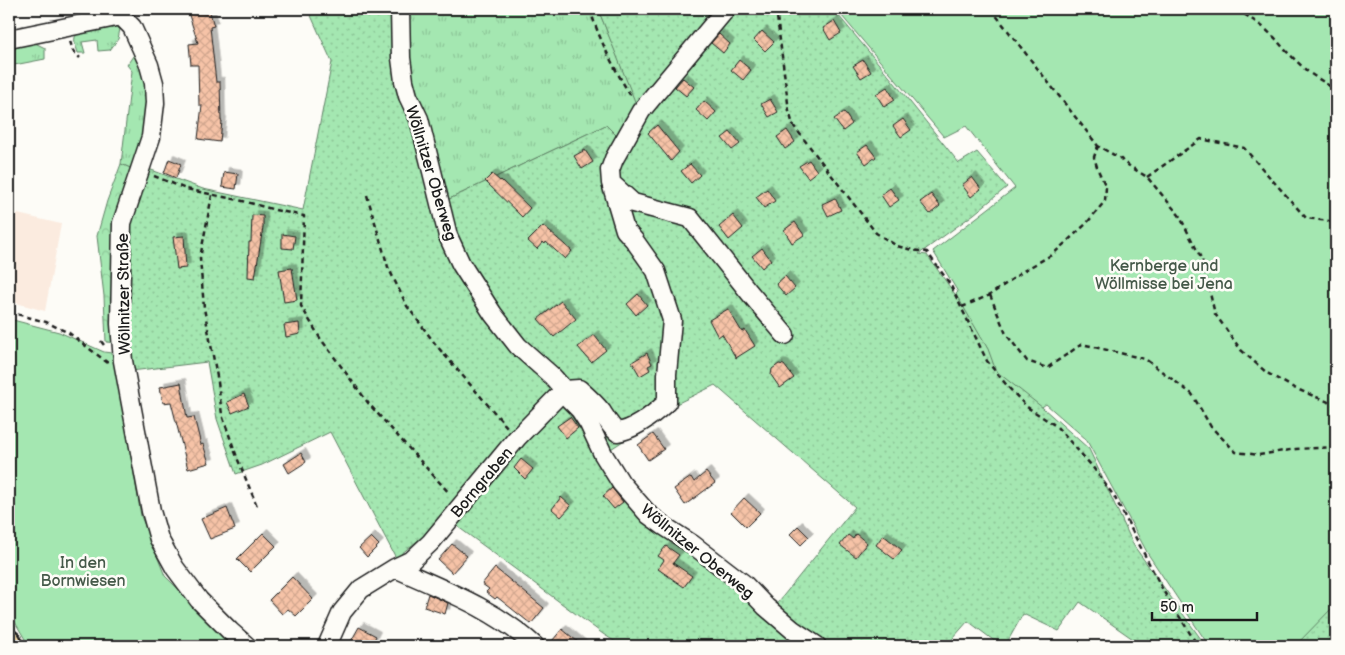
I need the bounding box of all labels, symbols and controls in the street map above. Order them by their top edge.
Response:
street label: Wöllnitzer Oberweg [401,104,460,243]
street label: Wöllnitzer Straße [114,232,135,355]
park label: Kernberge und Wöllmisse bei Jena [1095,257,1233,294]
street label: Borngraben [447,444,517,522]
street label: Wöllnitzer Oberweg [637,501,758,604]
park label: In den Bornwiesen [40,554,126,591]
scale bar [1152,590,1258,622]
text: 50 m [1160,598,1194,617]

